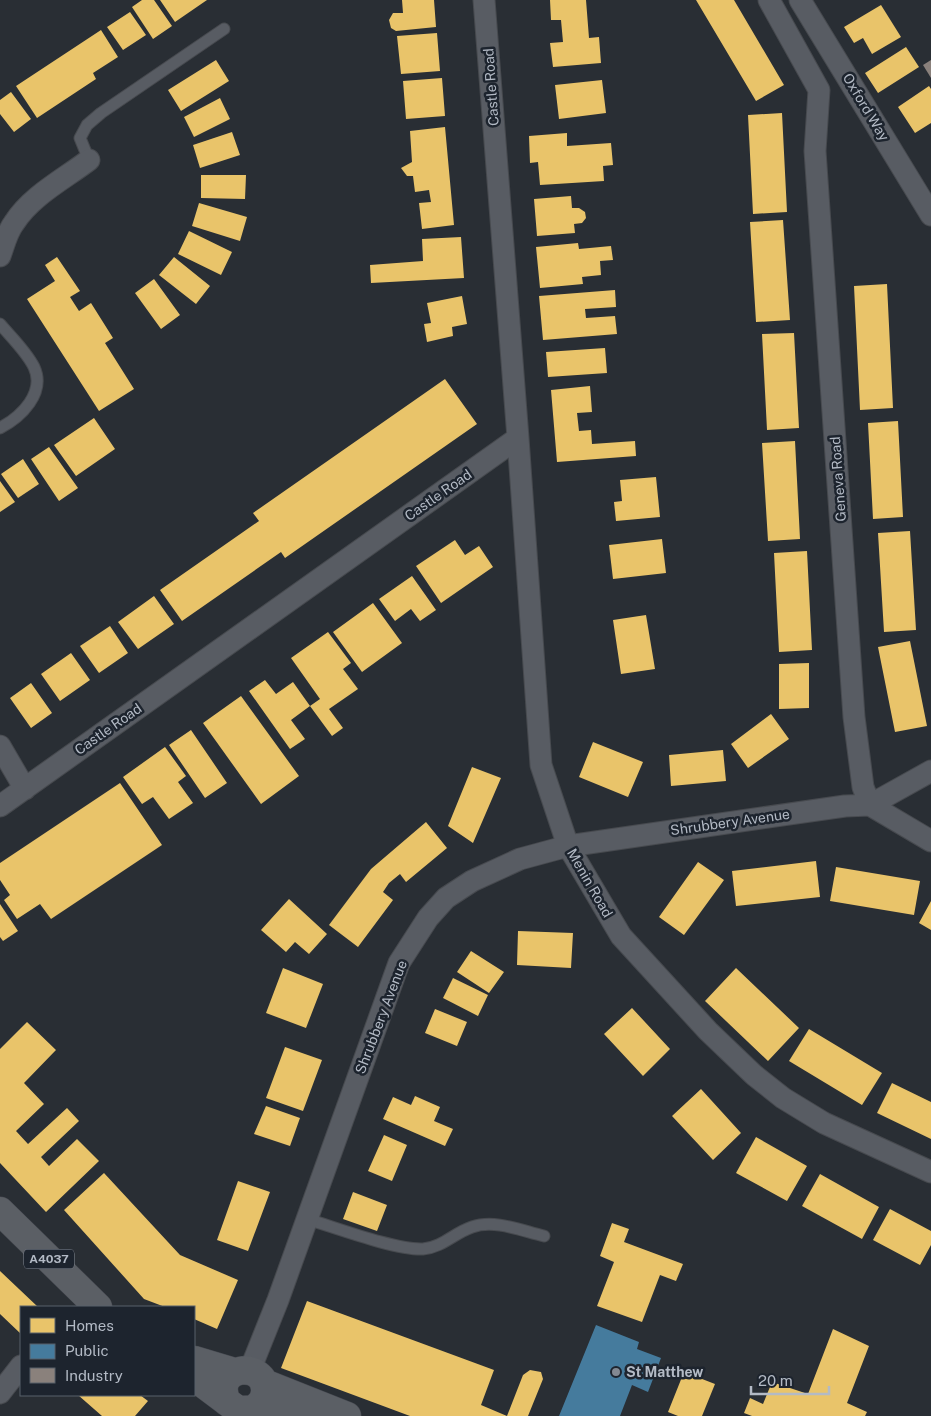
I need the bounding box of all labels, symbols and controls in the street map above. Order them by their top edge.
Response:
street label: Castle Road [480,48,502,126]
street label: Oxford Way [840,70,893,144]
street label: Geneva Road [827,436,849,522]
street label: Castle Road [402,466,474,524]
street label: Castle Road [72,700,144,758]
street label: Shrubbery Avenue [669,806,791,838]
street label: Menin Road [564,846,616,920]
street label: Shrubbery Avenue [352,958,410,1076]
road number: A4037 [24,1250,74,1268]
legend [20,1306,195,1396]
text: Homes [65,1317,114,1334]
text: Public [65,1342,109,1359]
place label: St Matthew [626,1364,703,1380]
scale bar [751,1364,828,1396]
marker: St Matthew [610,1366,622,1378]
text: Industry [65,1367,123,1384]
text: 20 m [758,1372,793,1389]

